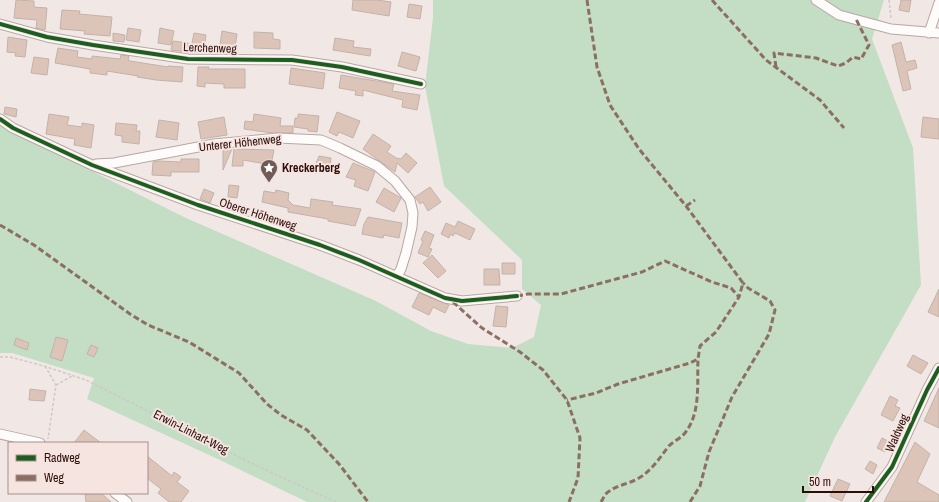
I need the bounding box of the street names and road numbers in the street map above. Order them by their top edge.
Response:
street label: Lerchenweg [183,39,238,57]
street label: Unterer Höhenweg [198,131,282,155]
street label: Oberer Höhenweg [217,194,299,234]
street label: Erwin-Linhart-Weg [151,406,232,458]
street label: Waldweg [882,411,913,455]

